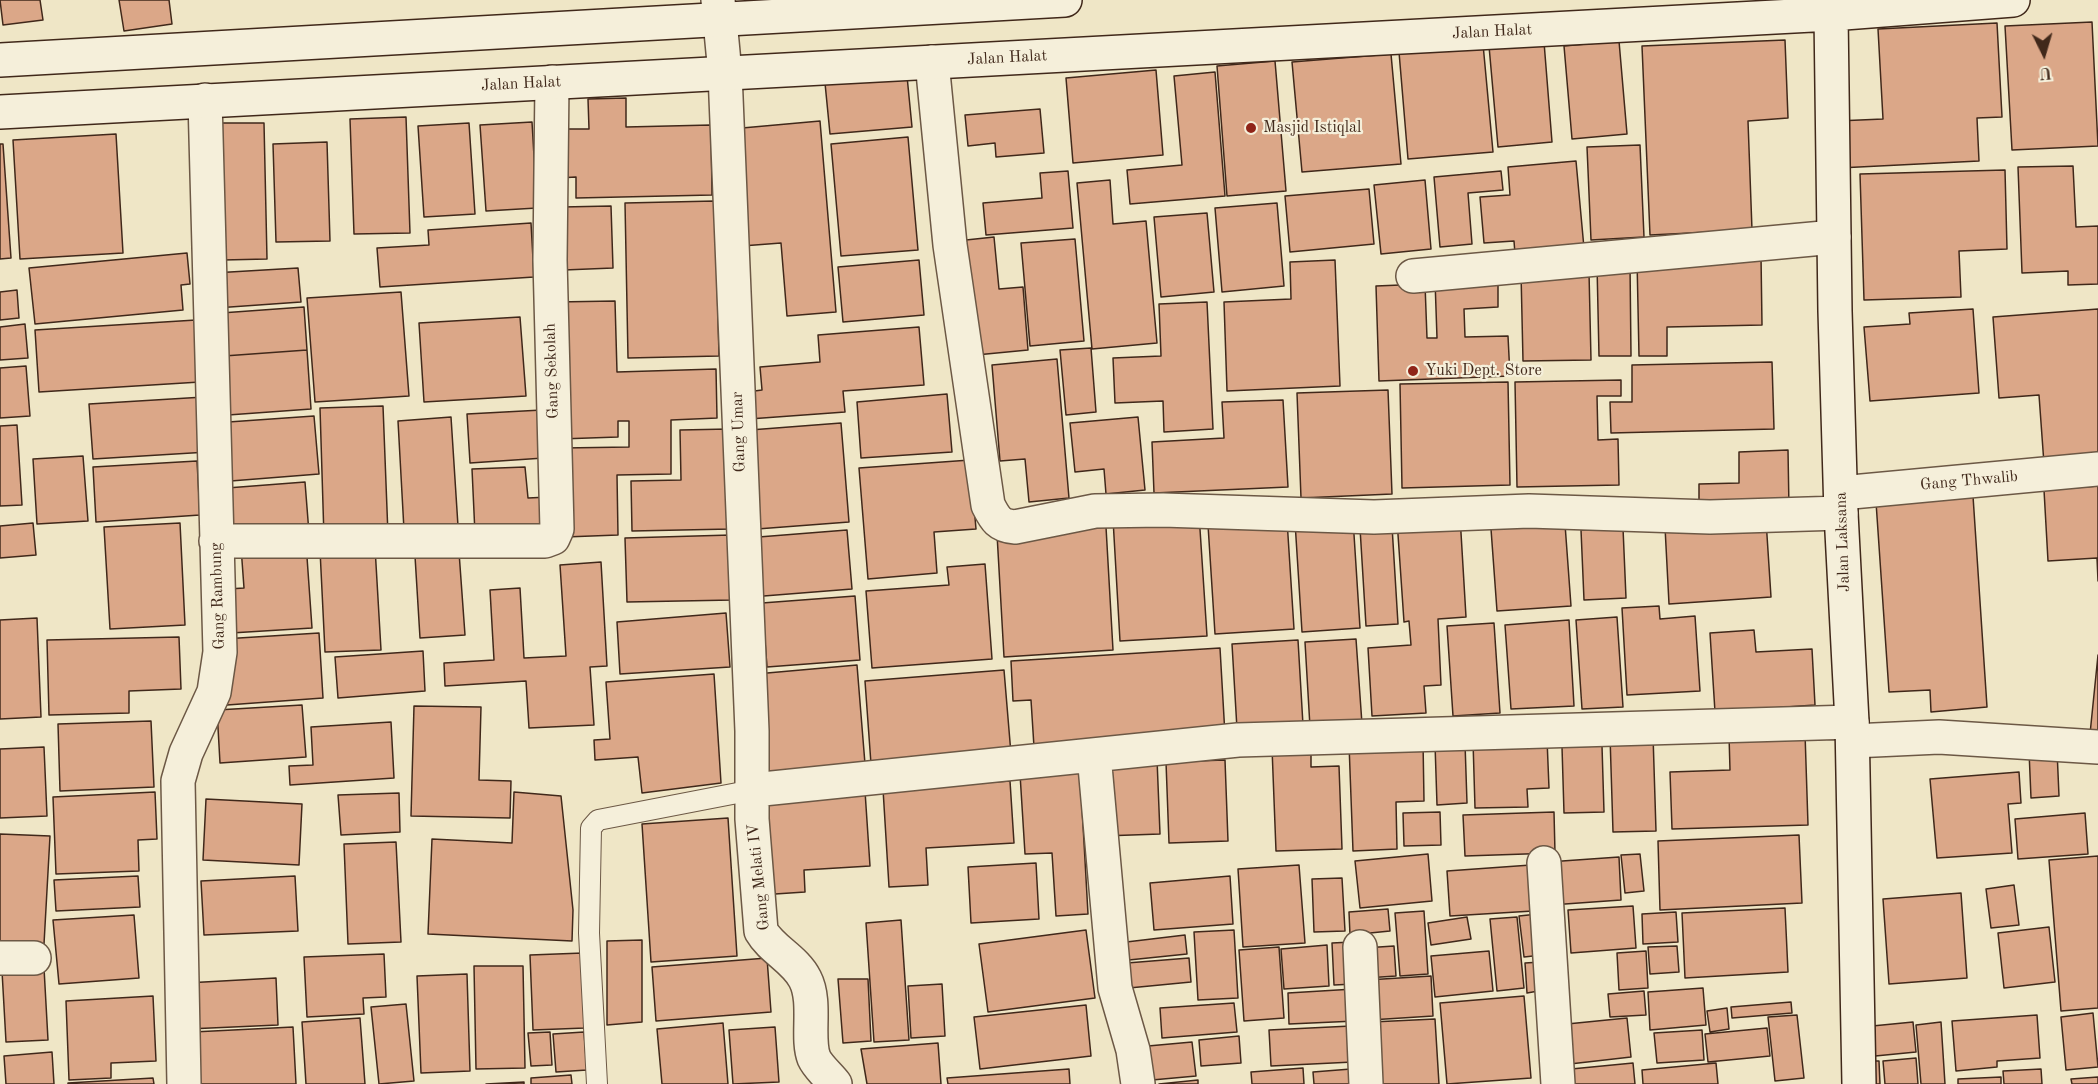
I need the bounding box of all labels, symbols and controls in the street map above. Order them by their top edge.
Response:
street label: Jalan Halat [1451,20,1533,44]
north arrow [2014,24,2074,84]
street label: Jalan Halat [966,46,1048,70]
text: U [2039,63,2053,80]
street label: Jalan Halat [480,72,562,96]
place label: Masjid Istiqlal [1263,118,1361,138]
marker: Masjid Istiqlal [1244,121,1258,135]
street label: Gang Sekolah [541,323,563,419]
place label: Yuki Dept. Store [1425,361,1542,381]
marker: Yuki Dept. Store [1406,364,1420,378]
street label: Gang Umar [728,391,750,473]
street label: Gang Thwalib [1919,467,2019,495]
street label: Jalan Laksana [1832,492,1854,592]
street label: Gang Rambung [207,542,229,650]
street label: Gang Melati IV [744,823,774,931]

